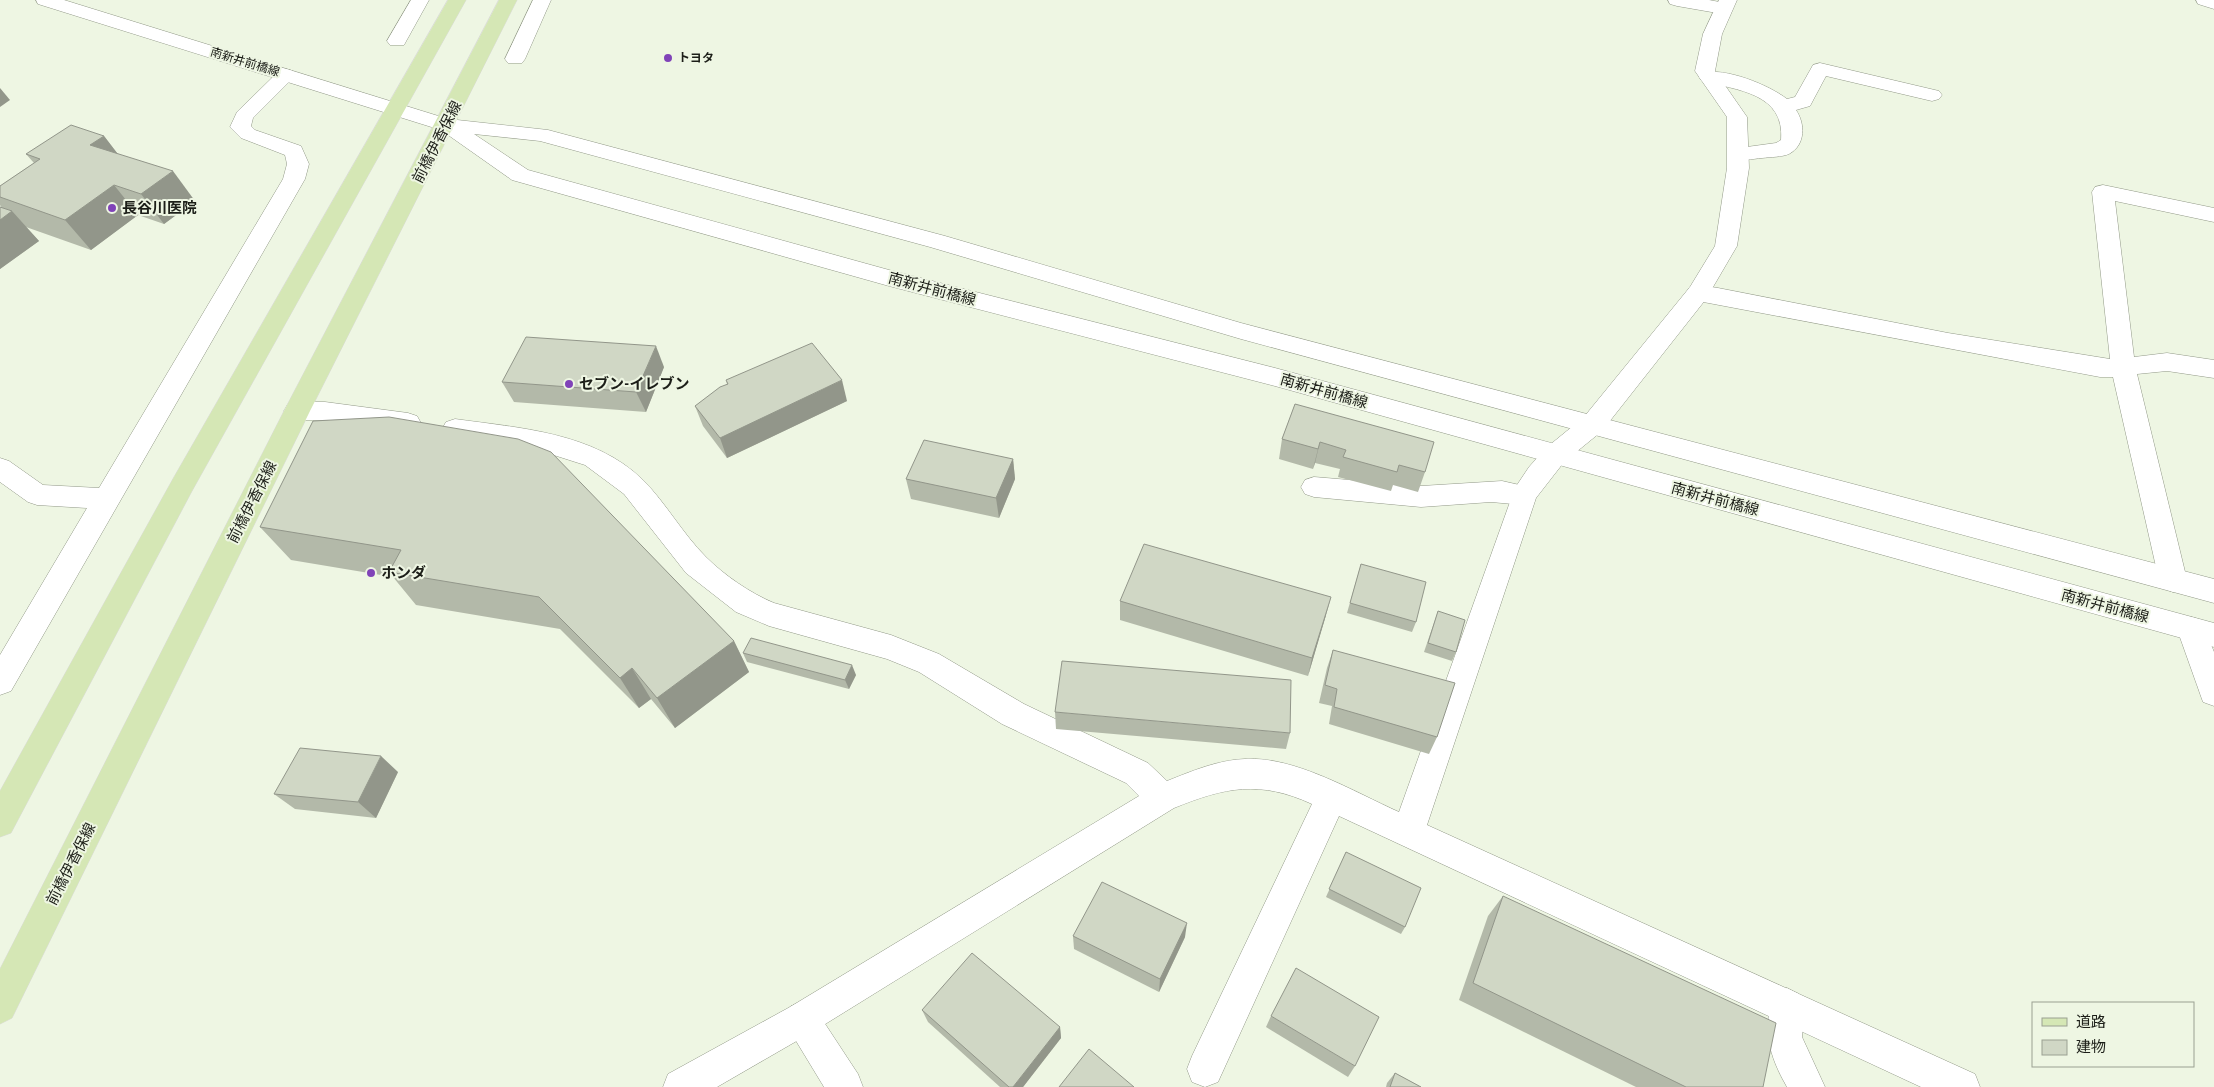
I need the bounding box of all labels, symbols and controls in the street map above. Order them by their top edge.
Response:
street label: 南新井前橋線 [209,45,281,79]
place label: トヨタ [678,51,714,65]
marker: トヨタ [662,52,674,64]
street label: 前橋伊香保線 [409,98,465,186]
place label: 長谷川医院 [122,199,197,217]
marker: 長谷川医院 [106,202,118,214]
street label: 南新井前橋線 [886,269,978,309]
street label: 南新井前橋線 [1278,370,1370,412]
place label: セブン-イレブン [579,375,689,393]
marker: セブン-イレブン [563,378,575,390]
street label: 前橋伊香保線 [224,458,280,546]
street label: 南新井前橋線 [1669,479,1761,519]
place label: ホンダ [381,564,426,582]
marker: ホンダ [365,567,377,579]
street label: 南新井前橋線 [2059,586,2151,626]
street label: 前橋伊香保線 [43,820,99,908]
legend [2032,1002,2194,1067]
text: 道路 [2076,1013,2106,1031]
text: 建物 [2076,1038,2106,1056]

